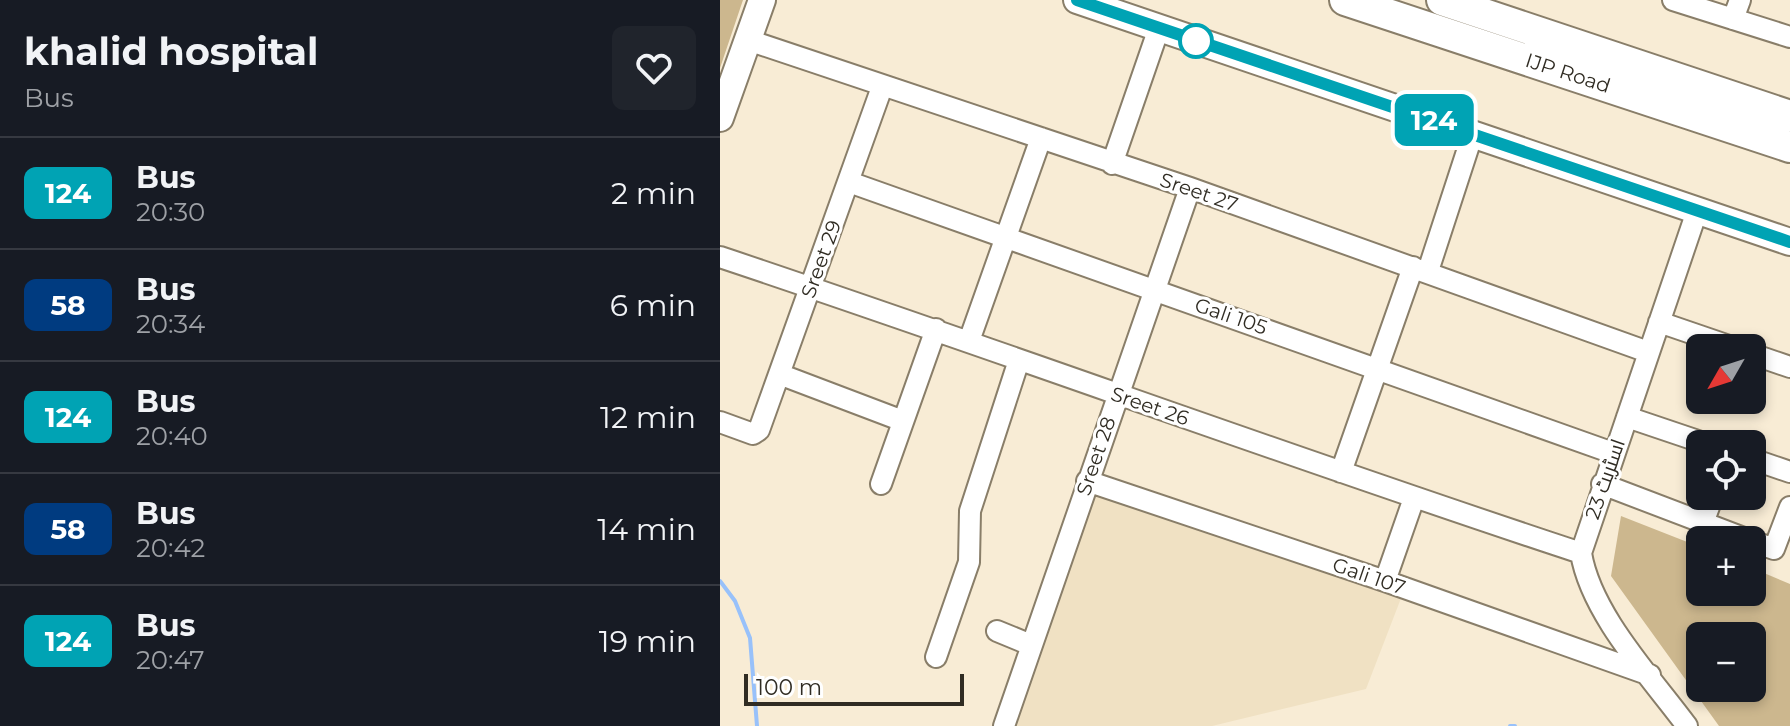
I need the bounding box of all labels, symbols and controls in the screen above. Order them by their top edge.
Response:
unlabelled marker [1179,24,1213,58]
button: heart [612,26,696,110]
text: khalid hospital [24,28,318,75]
street label: IJP Road [1522,48,1614,98]
text: Bus [24,82,74,114]
line badge: 124 [1388,94,1480,146]
text: 124 [1411,103,1457,137]
text: Bus [136,159,196,196]
street label: Sreet 27 [1157,168,1241,216]
text: 2 min [611,175,696,212]
text: 124 [45,176,91,210]
text: 20:30 [136,196,205,228]
street label: Sreet 29 [796,217,846,301]
text: Bus [136,271,196,308]
text: 6 min [610,287,696,324]
text: 58 [50,288,86,322]
street label: Gali 105 [1192,292,1270,340]
text: 20:34 [136,308,205,340]
north arrow [1686,334,1766,414]
map controls [1686,334,1766,702]
street label: Sreet 26 [1108,381,1192,431]
text: Bus [136,383,196,420]
text: 12 min [600,399,696,436]
text: 124 [45,400,91,434]
street label: Sreet 28 [1071,413,1121,499]
text: 20:40 [136,420,208,452]
button: locate [1686,430,1766,510]
street label: اسٹریٹ 23 [1580,436,1630,522]
text: Bus [136,495,196,532]
text: 14 min [597,511,696,548]
text: 58 [50,512,86,546]
button: + [1686,526,1766,606]
text: 20:42 [136,532,205,564]
street label: Gali 107 [1329,552,1409,600]
text: Bus [136,607,196,644]
button: − [1686,622,1766,702]
text: 19 min [599,623,696,660]
text: 124 [45,624,91,658]
text: 20:47 [136,644,205,676]
scale bar [744,670,964,706]
text: 100 m [756,674,822,701]

